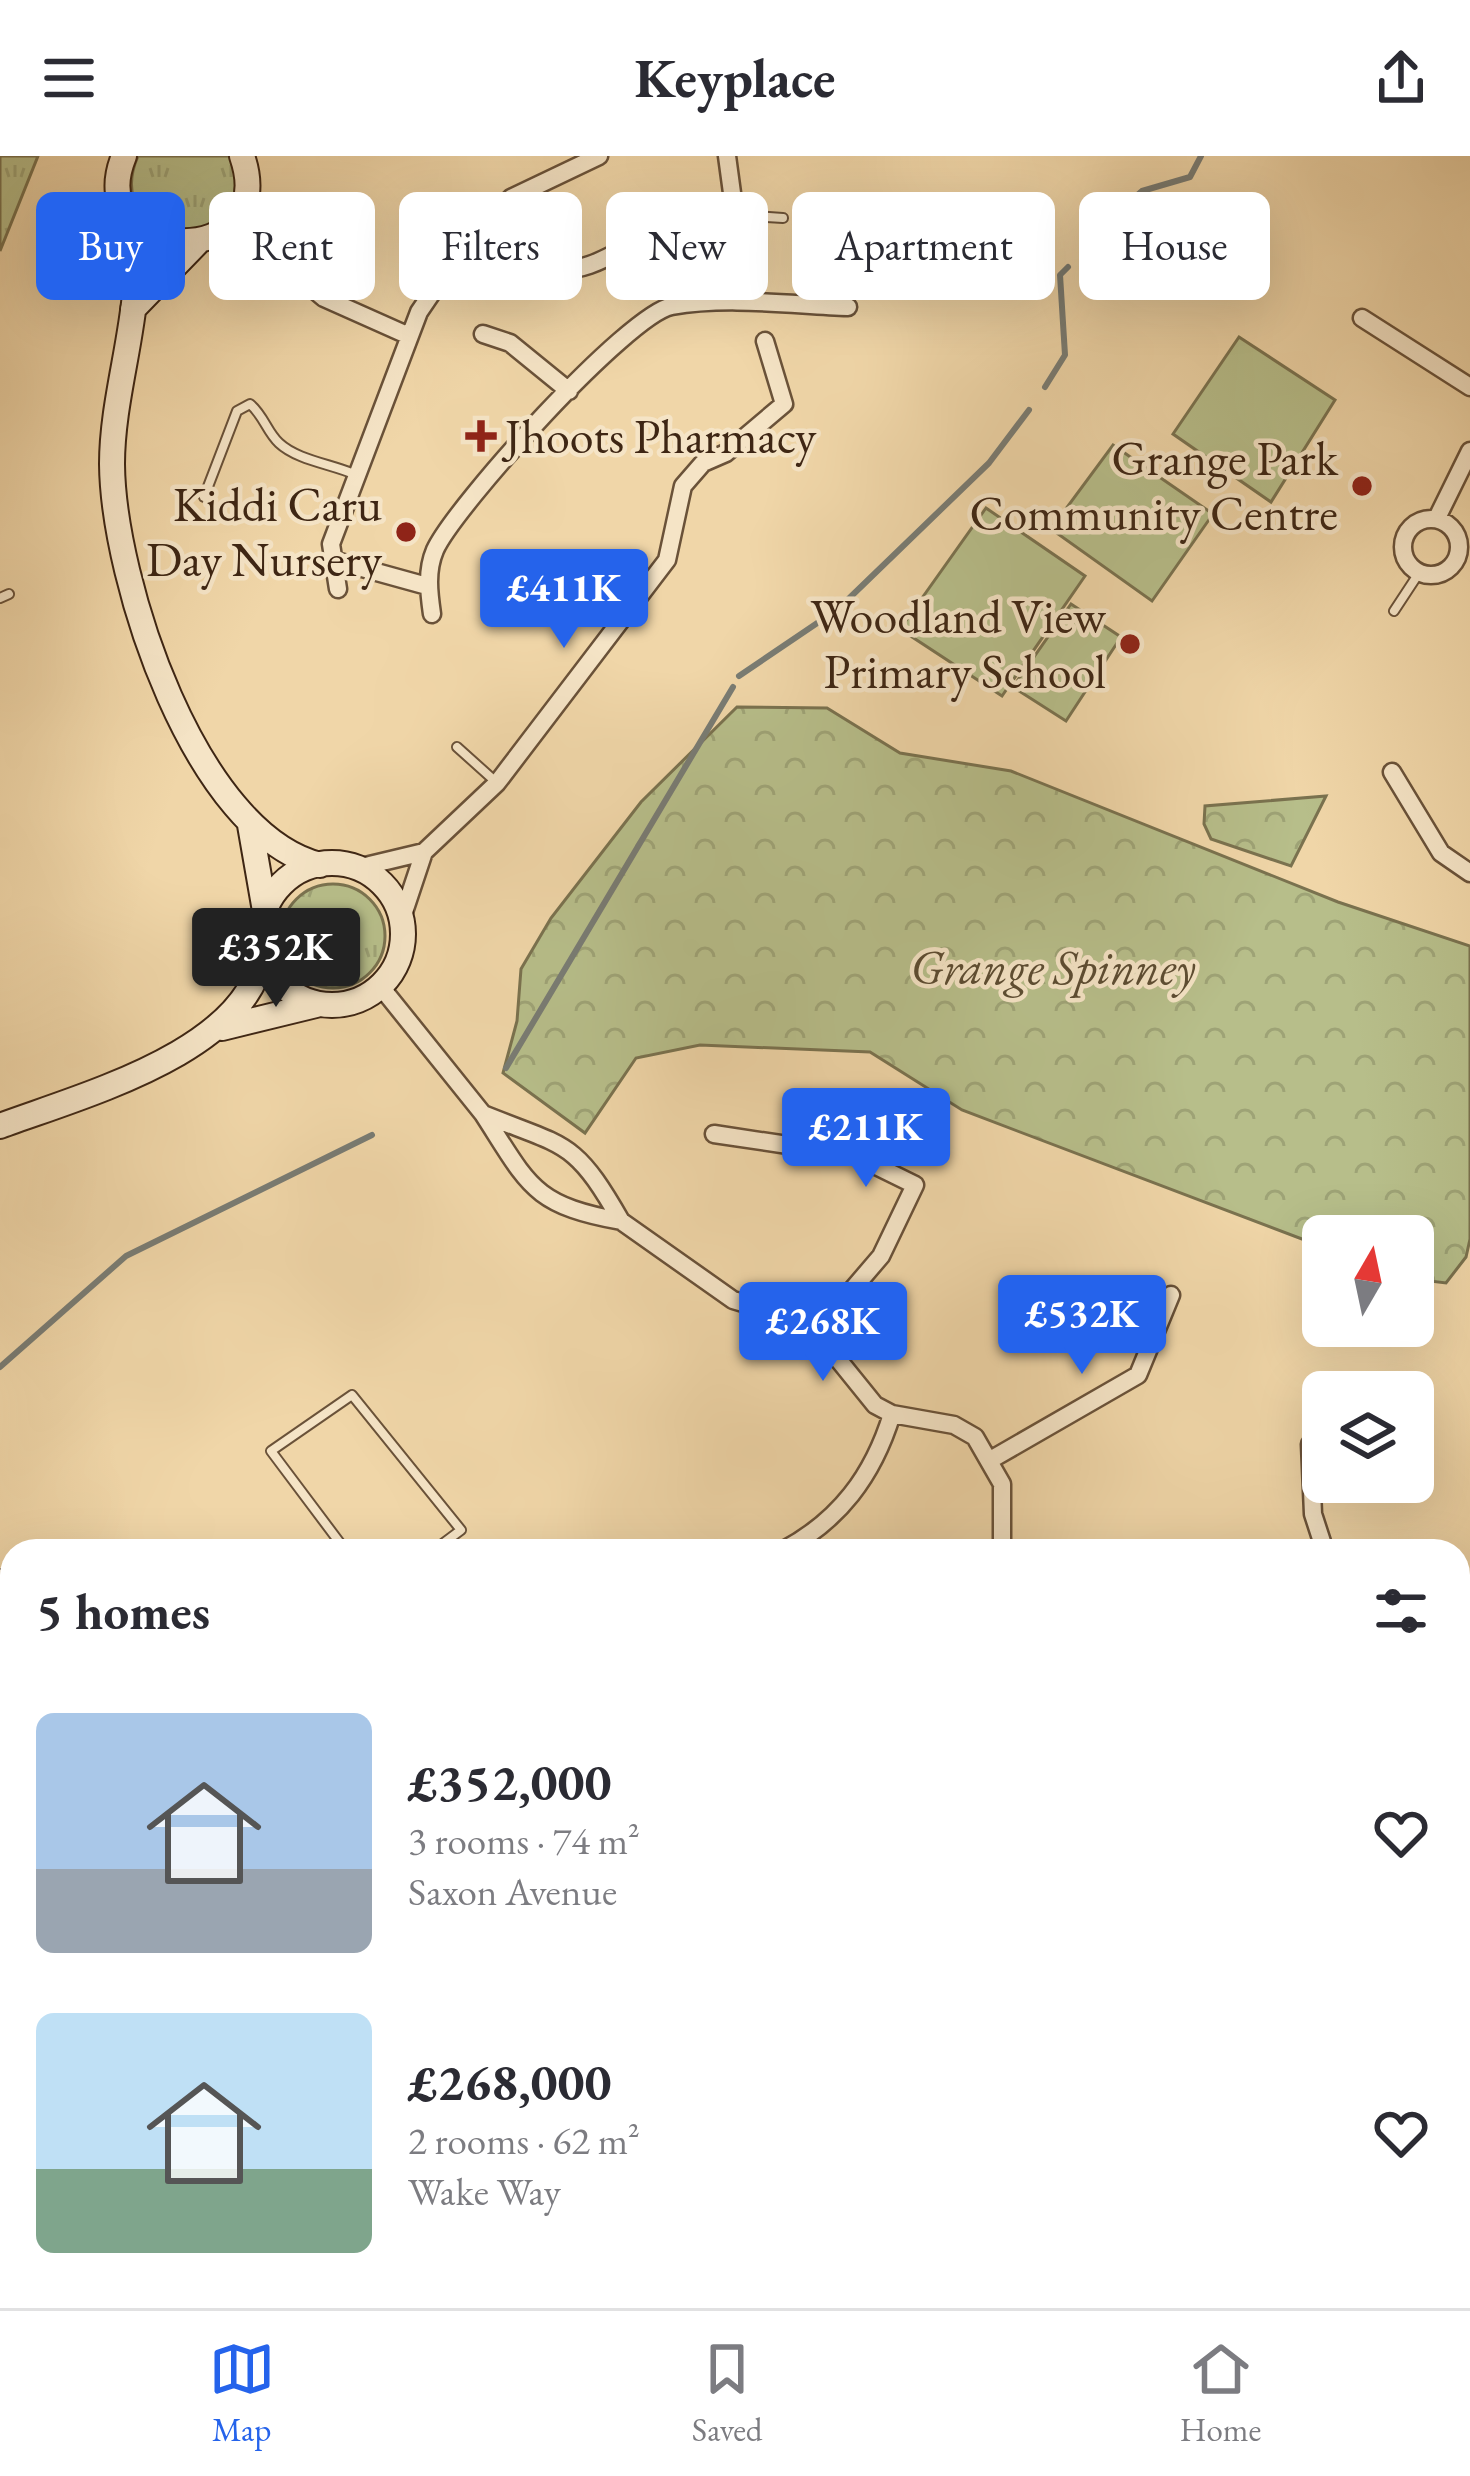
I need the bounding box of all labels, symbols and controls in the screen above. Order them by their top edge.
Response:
text: Keyplace [634,43,836,113]
icon: menu [36,45,102,111]
icon: share [1368,45,1434,111]
chip: Buy [36,192,185,300]
chip: Rent [209,192,375,300]
chip: Filters [399,192,582,300]
chip: New [606,192,768,300]
chip: Apartment [792,192,1055,300]
chip: House [1079,192,1270,300]
place label: Jhoots Pharmacy [501,405,817,467]
marker: Jhoots Pharmacy [468,423,494,449]
place label: Grange Park Community Centre [969,427,1338,544]
place label: Kiddi Caru Day Nursery [146,473,383,590]
marker: Grange Park Community Centre [1349,473,1375,499]
marker: Kiddi Caru Day Nursery [393,519,419,545]
pin: £411K [480,549,648,651]
text: £411K [507,562,621,613]
place label: Woodland View Primary School [810,585,1107,702]
marker: Woodland View Primary School [1117,631,1143,657]
pin: £352K [192,908,360,1010]
text: £352K [219,921,333,972]
park label: Grange Spinney [910,936,1196,998]
pin: £211K [782,1088,950,1190]
text: £211K [809,1101,923,1152]
north arrow [1302,1215,1434,1347]
map controls [1302,1215,1434,1503]
pin: £532K [998,1275,1166,1377]
pin: £268K [739,1282,907,1384]
text: £532K [1025,1288,1139,1339]
text: £268K [766,1295,880,1346]
button: layers [1302,1371,1434,1503]
text: 5 homes [36,1578,210,1644]
icon: filters [1368,1578,1434,1644]
text: £352,000 [408,1749,611,1815]
icon: home [132,1761,276,1905]
icon: heart [1368,1800,1434,1866]
text: 3 rooms · 74 m² [408,1815,640,1866]
text: Saxon Avenue [408,1866,617,1917]
text: £268,000 [408,2049,611,2115]
icon: home [132,2061,276,2205]
icon: heart [1368,2100,1434,2166]
text: 2 rooms · 62 m² [408,2115,640,2166]
text: Wake Way [408,2166,561,2217]
tab: Map [209,2336,275,2451]
tab: Saved [692,2336,763,2451]
tab: Home [1180,2336,1261,2451]

